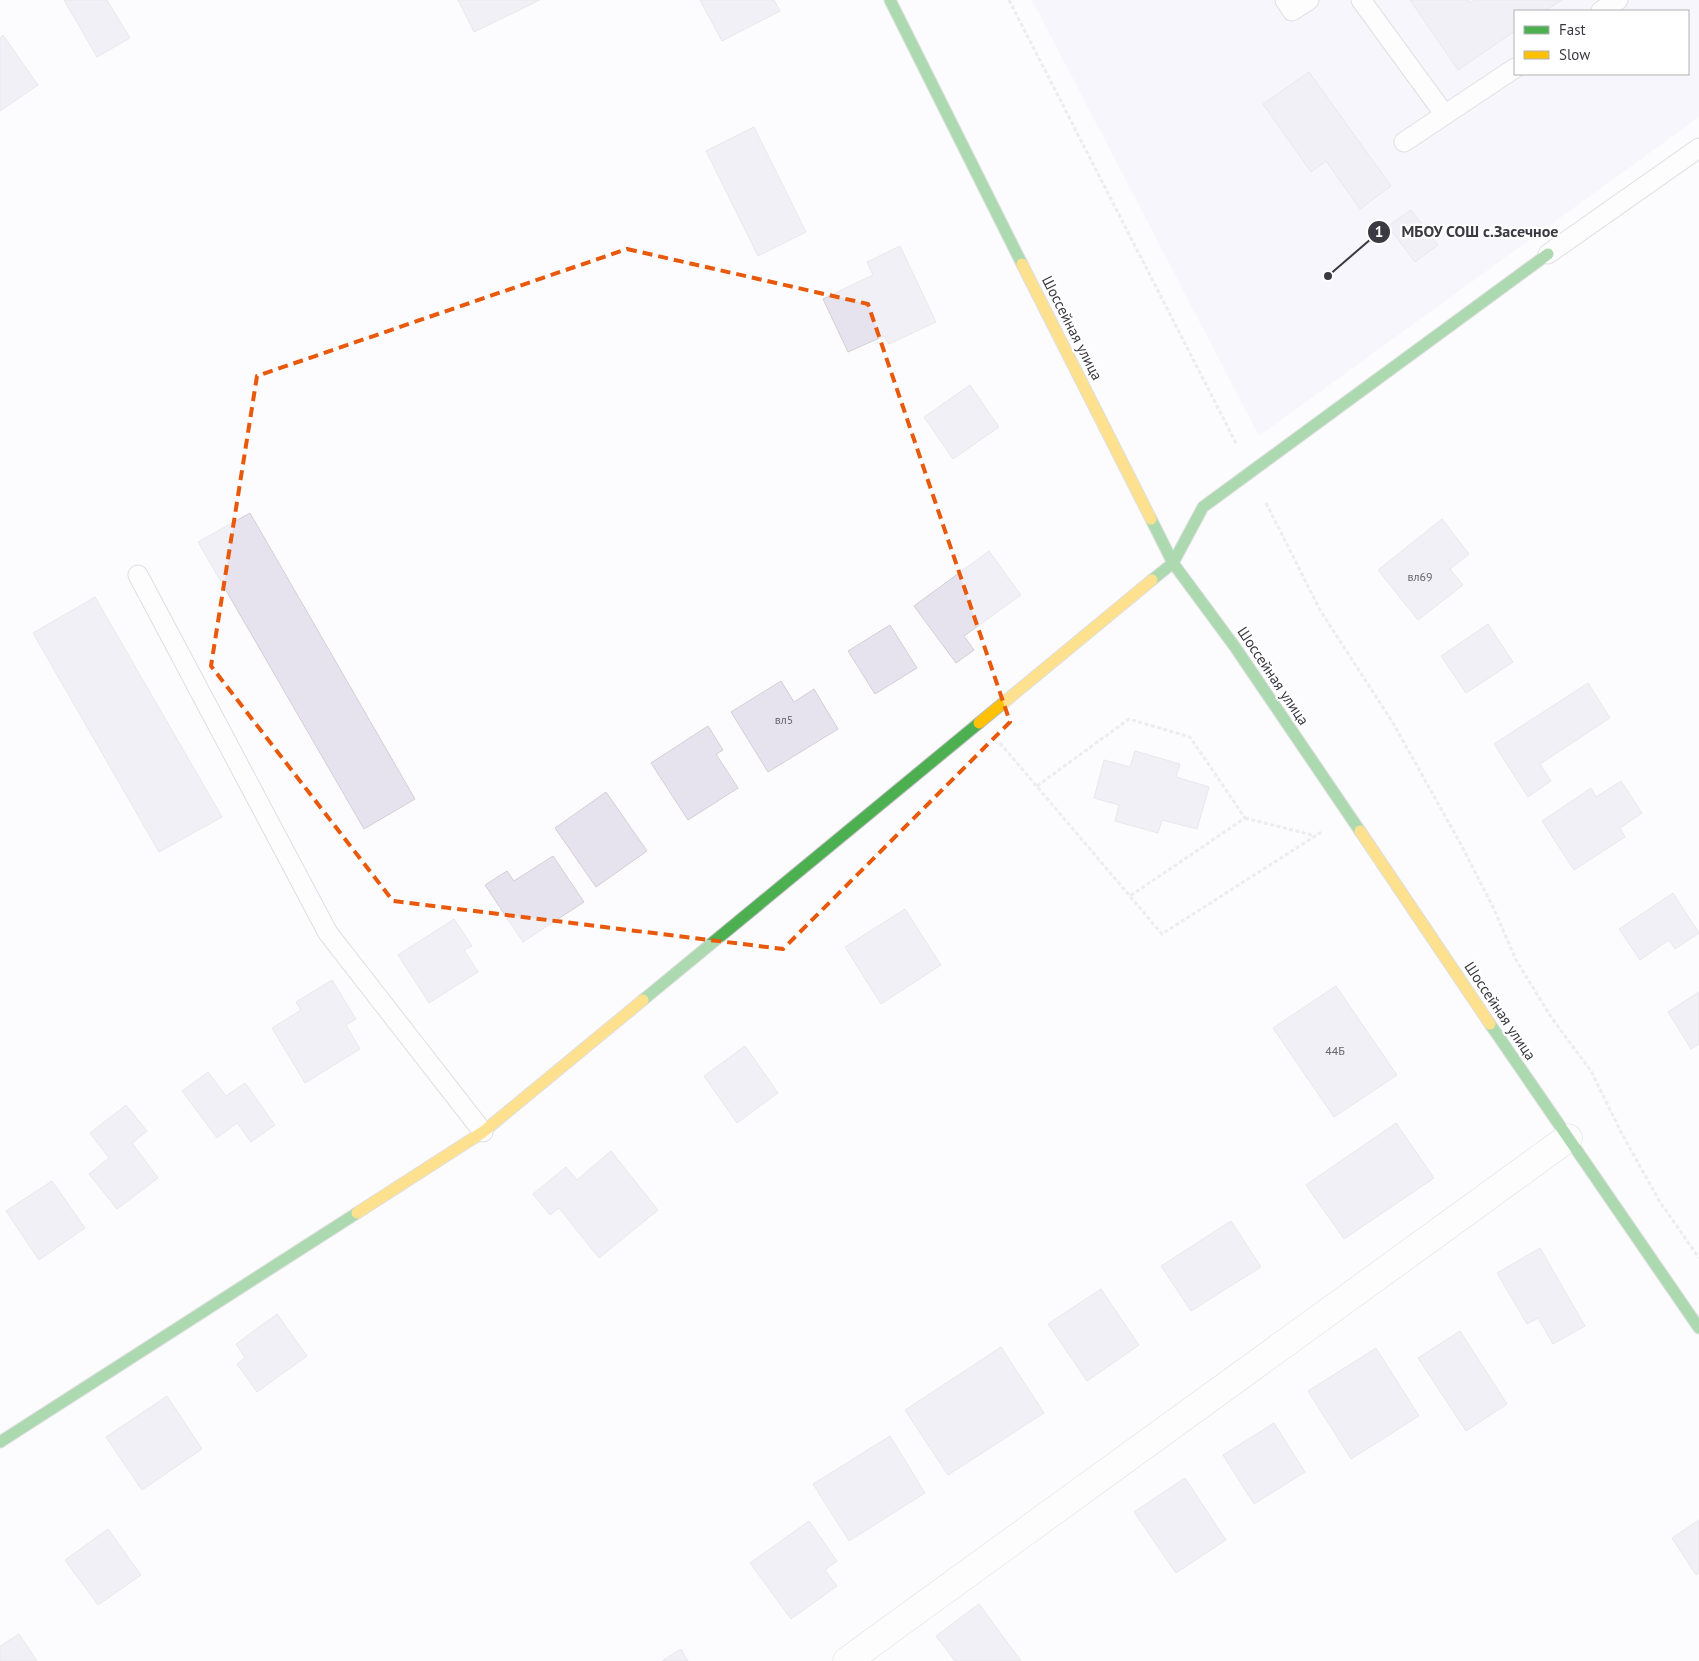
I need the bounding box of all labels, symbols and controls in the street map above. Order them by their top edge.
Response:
legend [1514,10,1689,75]
text: Fast [1559,20,1586,39]
text: Slow [1559,45,1590,64]
callout: МБОУ СОШ с.Засечное [1366,216,1569,247]
text: МБОУ СОШ с.Засечное [1402,221,1558,241]
text: 1 [1375,222,1383,241]
street label: Шоссейная улица [1038,272,1107,383]
house number: вл69 [1407,569,1433,584]
street label: Шоссейная улица [1233,623,1313,729]
house number: вл5 [775,712,793,727]
street label: Шоссейная улица [1460,958,1540,1064]
house number: 44Б [1325,1043,1345,1058]

